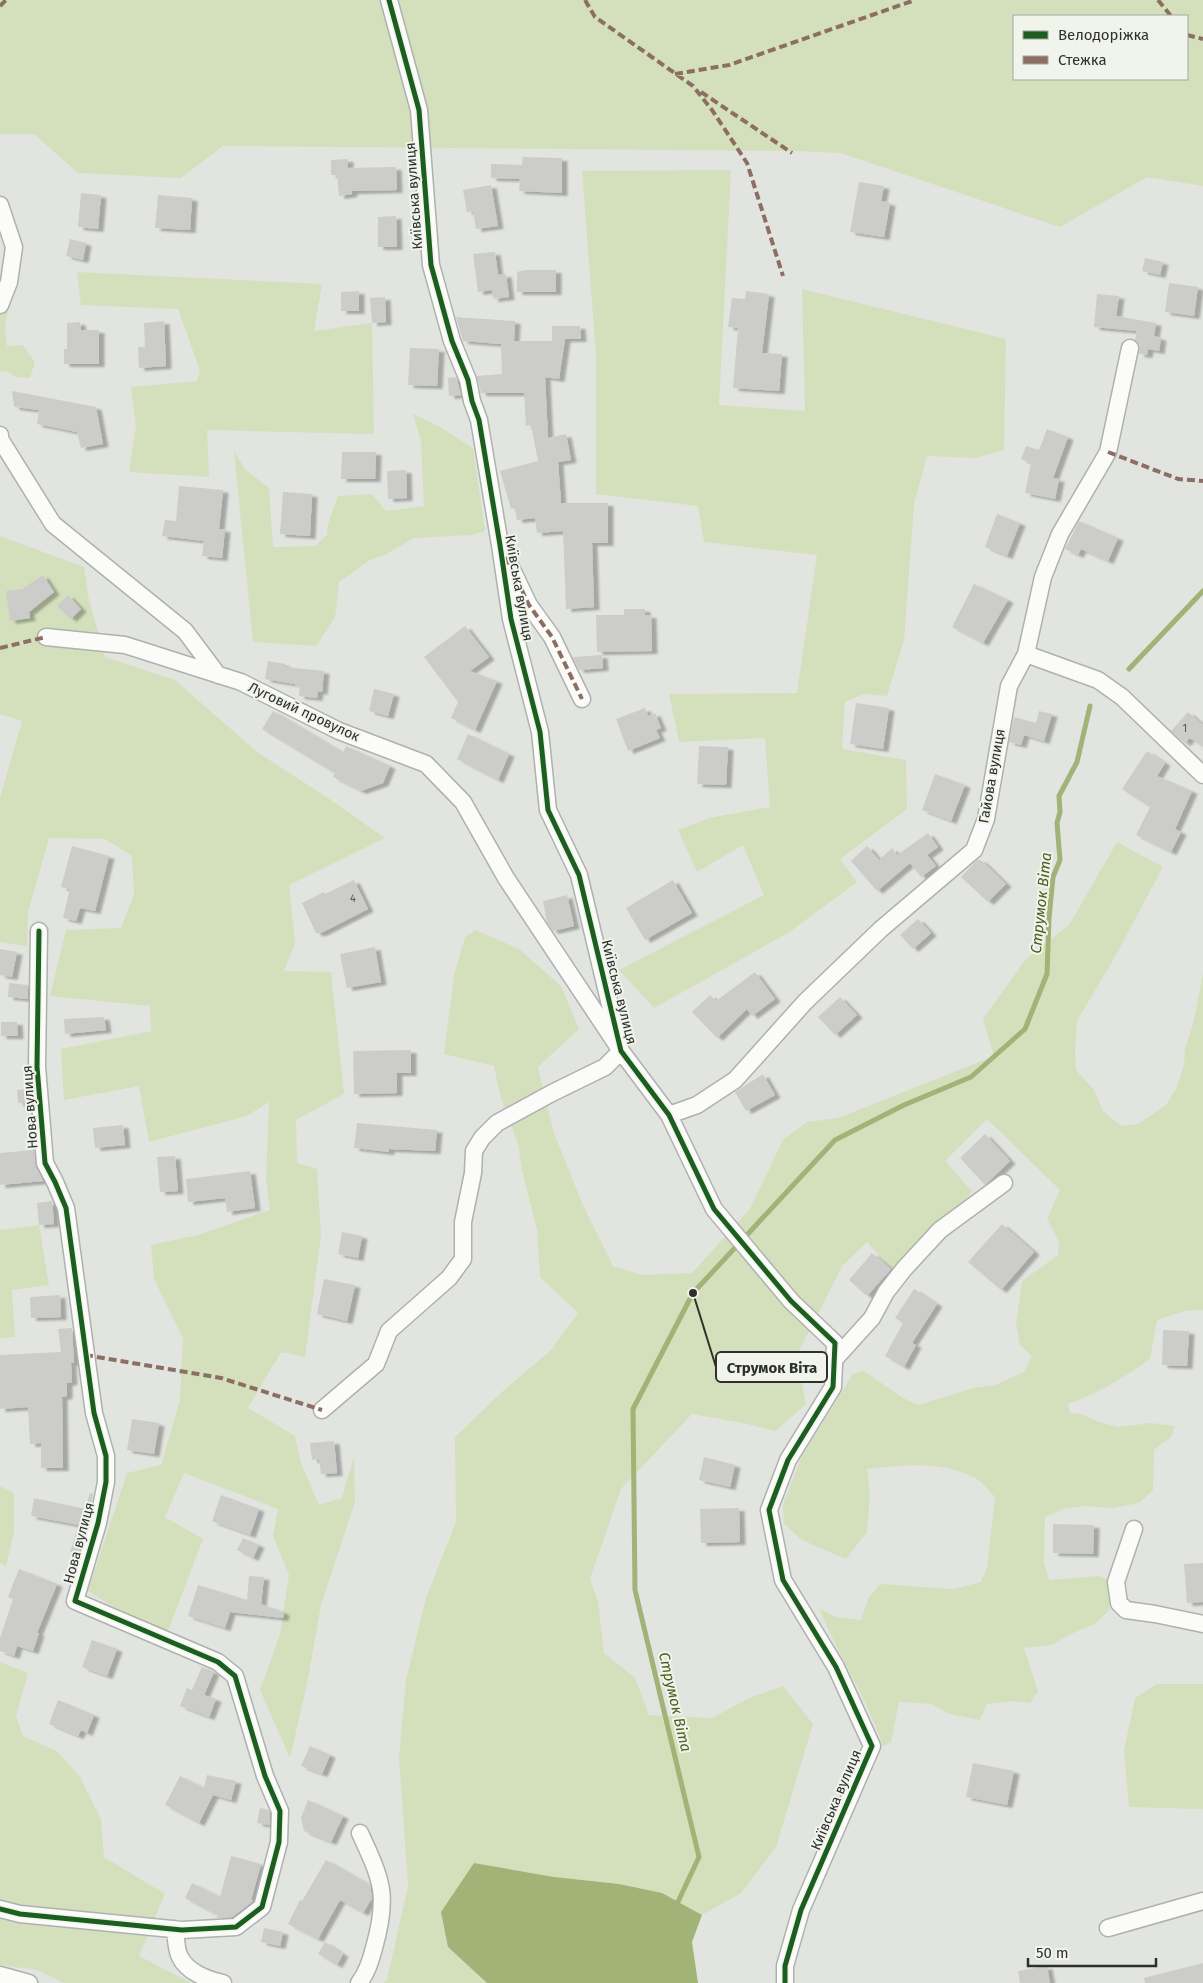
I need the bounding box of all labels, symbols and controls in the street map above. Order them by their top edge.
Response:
legend [1013,15,1188,80]
text: Велодоріжка [1058,26,1149,44]
text: Стежка [1058,51,1107,69]
street label: Київська вулиця [402,142,426,250]
street label: Київська вулиця [501,534,537,642]
street label: Луговий провулок [246,679,363,746]
house number: 1 [1183,722,1187,735]
street label: Гайова вулиця [975,727,1009,825]
water label: Струмок Віта [1027,851,1055,955]
house number: 4 [350,892,356,905]
street label: Київська вулиця [598,938,640,1046]
street label: Нова вулиця [19,1065,41,1149]
callout: Струмок Віта [716,1352,827,1382]
text: Струмок Віта [727,1359,817,1377]
street label: Нова вулиця [60,1500,98,1586]
water label: Струмок Віта [655,1650,695,1754]
street label: Київська вулиця [807,1747,865,1853]
scale bar [1028,1936,1156,1968]
text: 50 m [1036,1944,1069,1962]

